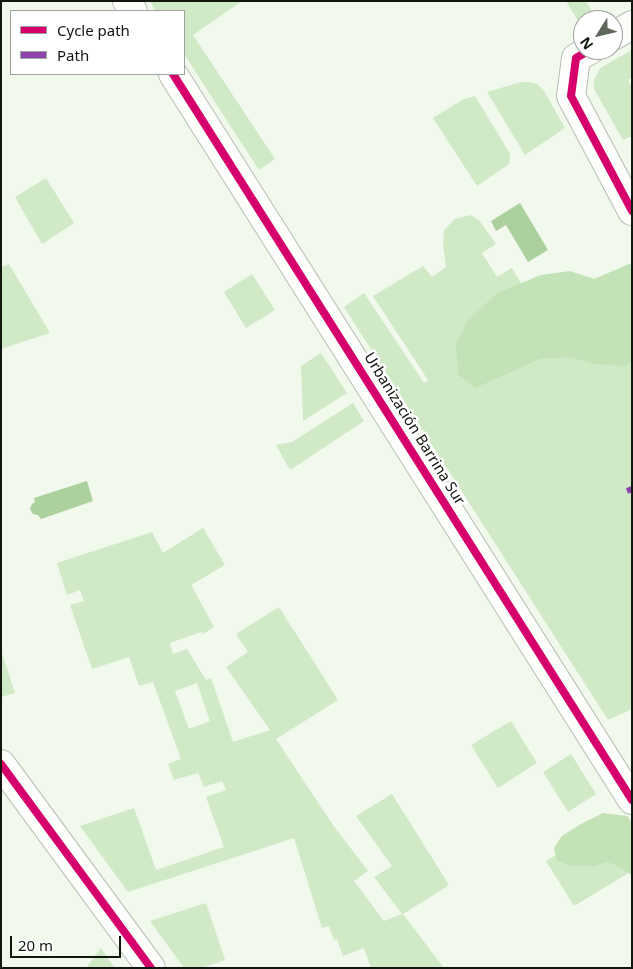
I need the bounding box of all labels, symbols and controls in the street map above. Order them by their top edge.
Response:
legend [10,10,185,75]
north arrow [573,10,623,60]
text: Cycle path [57,20,130,40]
text: N [575,33,597,54]
text: Path [57,45,89,65]
street label: Urbanización Barrina Sur [360,349,468,509]
scale bar [12,926,124,958]
text: 20 m [18,935,53,955]

